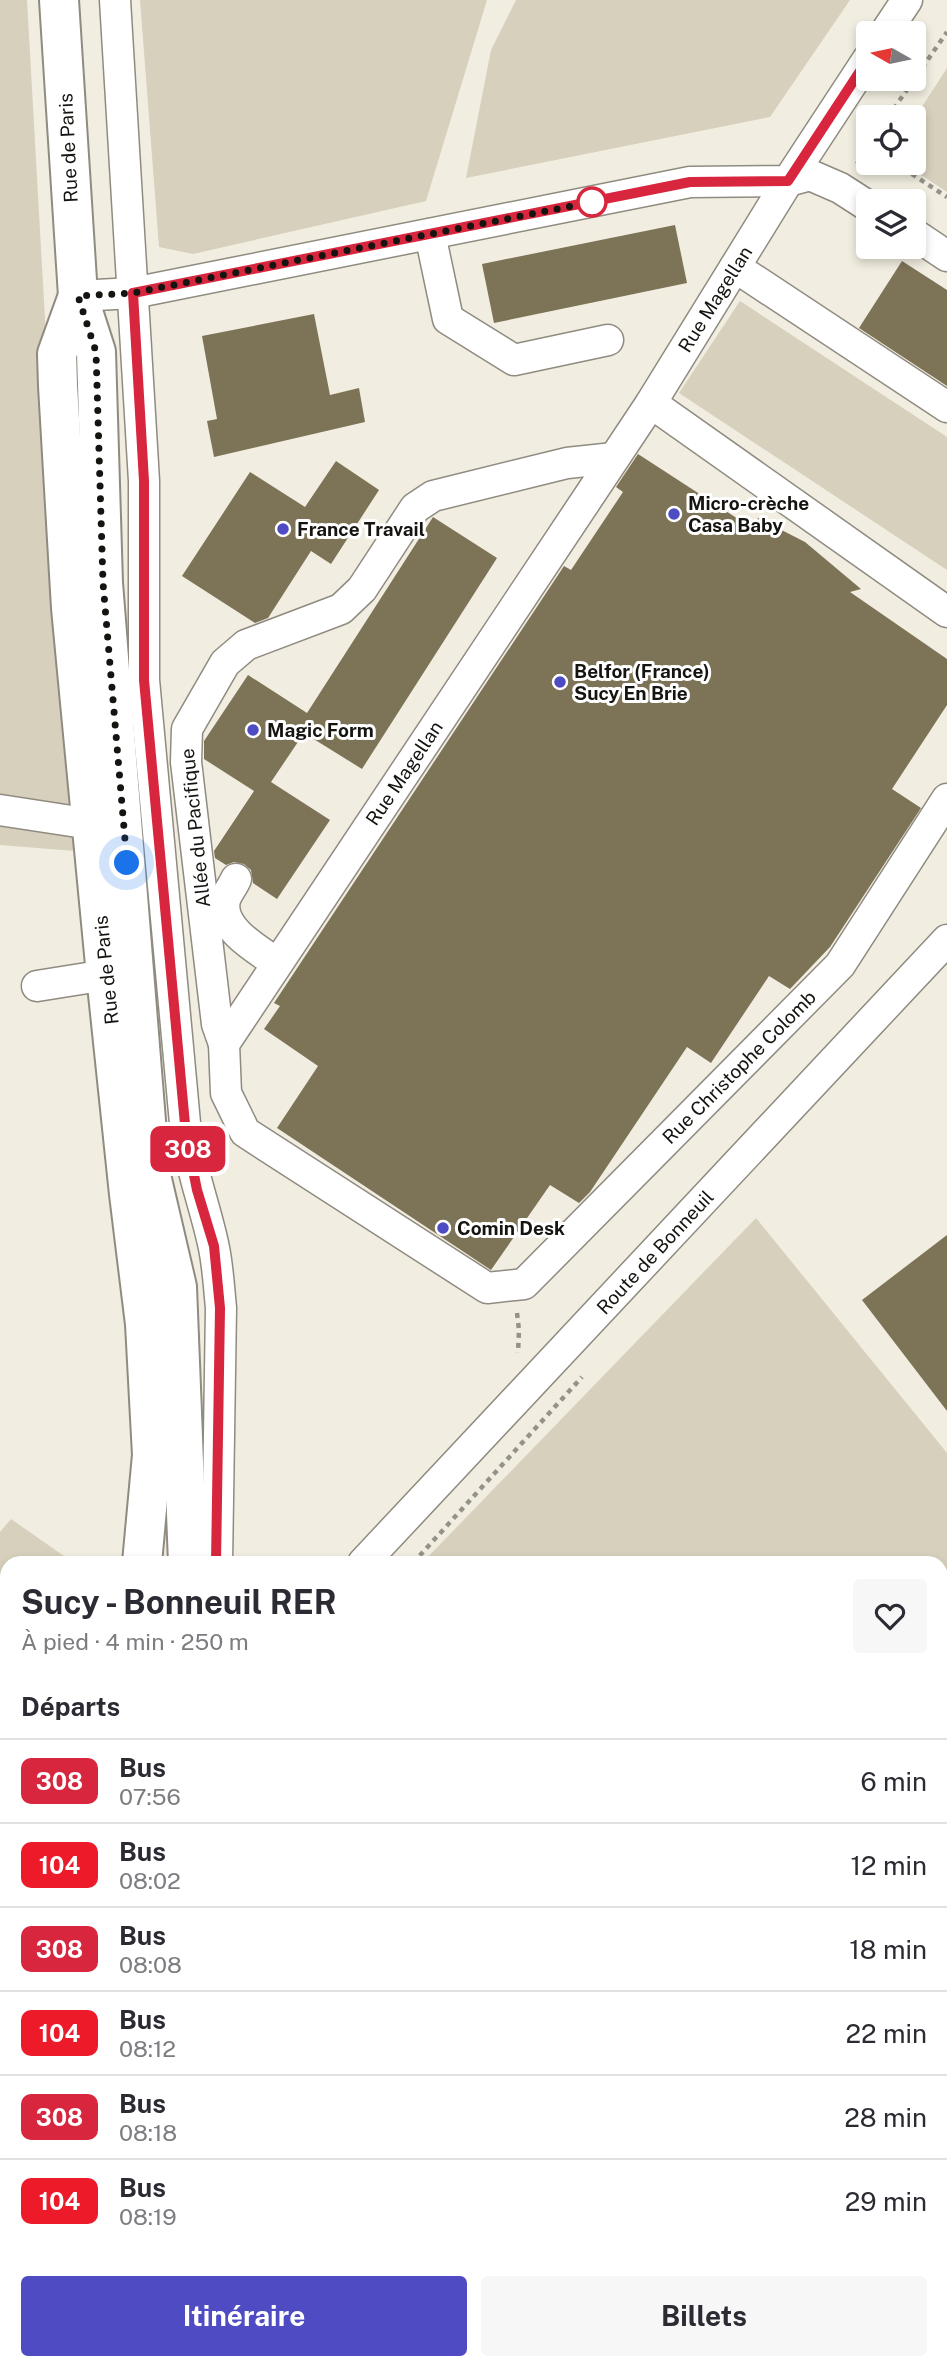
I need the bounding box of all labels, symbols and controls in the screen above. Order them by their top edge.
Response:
north arrow [856,21,926,91]
map controls [856,21,926,259]
street label: Rue de Paris [54,93,82,203]
button: locate [856,105,926,175]
unlabelled marker [577,187,607,217]
button: layers [856,189,926,259]
street label: Rue Magellan [674,242,756,356]
place label: Micro-crèche Casa Baby [688,492,809,536]
marker: Micro-crèche Casa Baby [666,506,682,522]
place label: France Travail [297,518,425,540]
marker: France Travail [275,521,291,537]
place label: Belfor (France) Sucy En Brie [574,660,710,704]
marker: Belfor (France) Sucy En Brie [552,674,568,690]
street label: Rue Magellan [361,717,447,829]
place label: Magic Form [267,719,374,741]
marker: Magic Form [245,722,261,738]
street label: Allée du Pacifique [176,747,214,909]
your location [109,845,144,880]
street label: Rue de Paris [89,914,123,1026]
street label: Rue Christophe Colomb [658,986,820,1148]
line badge: 308 [148,1126,228,1172]
text: 308 [164,1135,212,1163]
street label: Route de Bonneuil [592,1186,718,1318]
place label: Comin Desk [457,1217,565,1239]
marker: Comin Desk [435,1220,451,1236]
button: heart [853,1579,927,1653]
text: Sucy - Bonneuil RER [21,1583,337,1621]
text: À pied · 4 min · 250 m [21,1628,249,1655]
text: Départs [21,1691,120,1722]
text: Bus [119,1752,166,1783]
text: 6 min [860,1766,927,1797]
text: 308 [36,1767,83,1795]
text: 07:56 [119,1783,181,1810]
text: Bus [119,1836,166,1867]
text: 12 min [851,1850,927,1881]
text: 104 [39,1851,80,1879]
text: 08:02 [119,1867,181,1894]
text: Bus [119,1920,166,1951]
text: 18 min [849,1934,927,1965]
text: 308 [36,1935,83,1963]
text: 08:08 [119,1951,182,1978]
text: Bus [119,2004,166,2035]
text: 22 min [846,2018,927,2049]
text: 104 [39,2019,80,2047]
text: 08:12 [119,2035,176,2062]
text: Bus [119,2088,166,2119]
text: 28 min [844,2102,927,2133]
text: 308 [36,2103,83,2131]
text: 08:18 [119,2119,177,2146]
text: Bus [119,2172,166,2203]
text: 29 min [845,2186,927,2217]
text: 104 [39,2187,80,2215]
text: 08:19 [119,2203,177,2230]
button: Itinéraire [21,2276,467,2356]
button: Billets [481,2276,927,2356]

